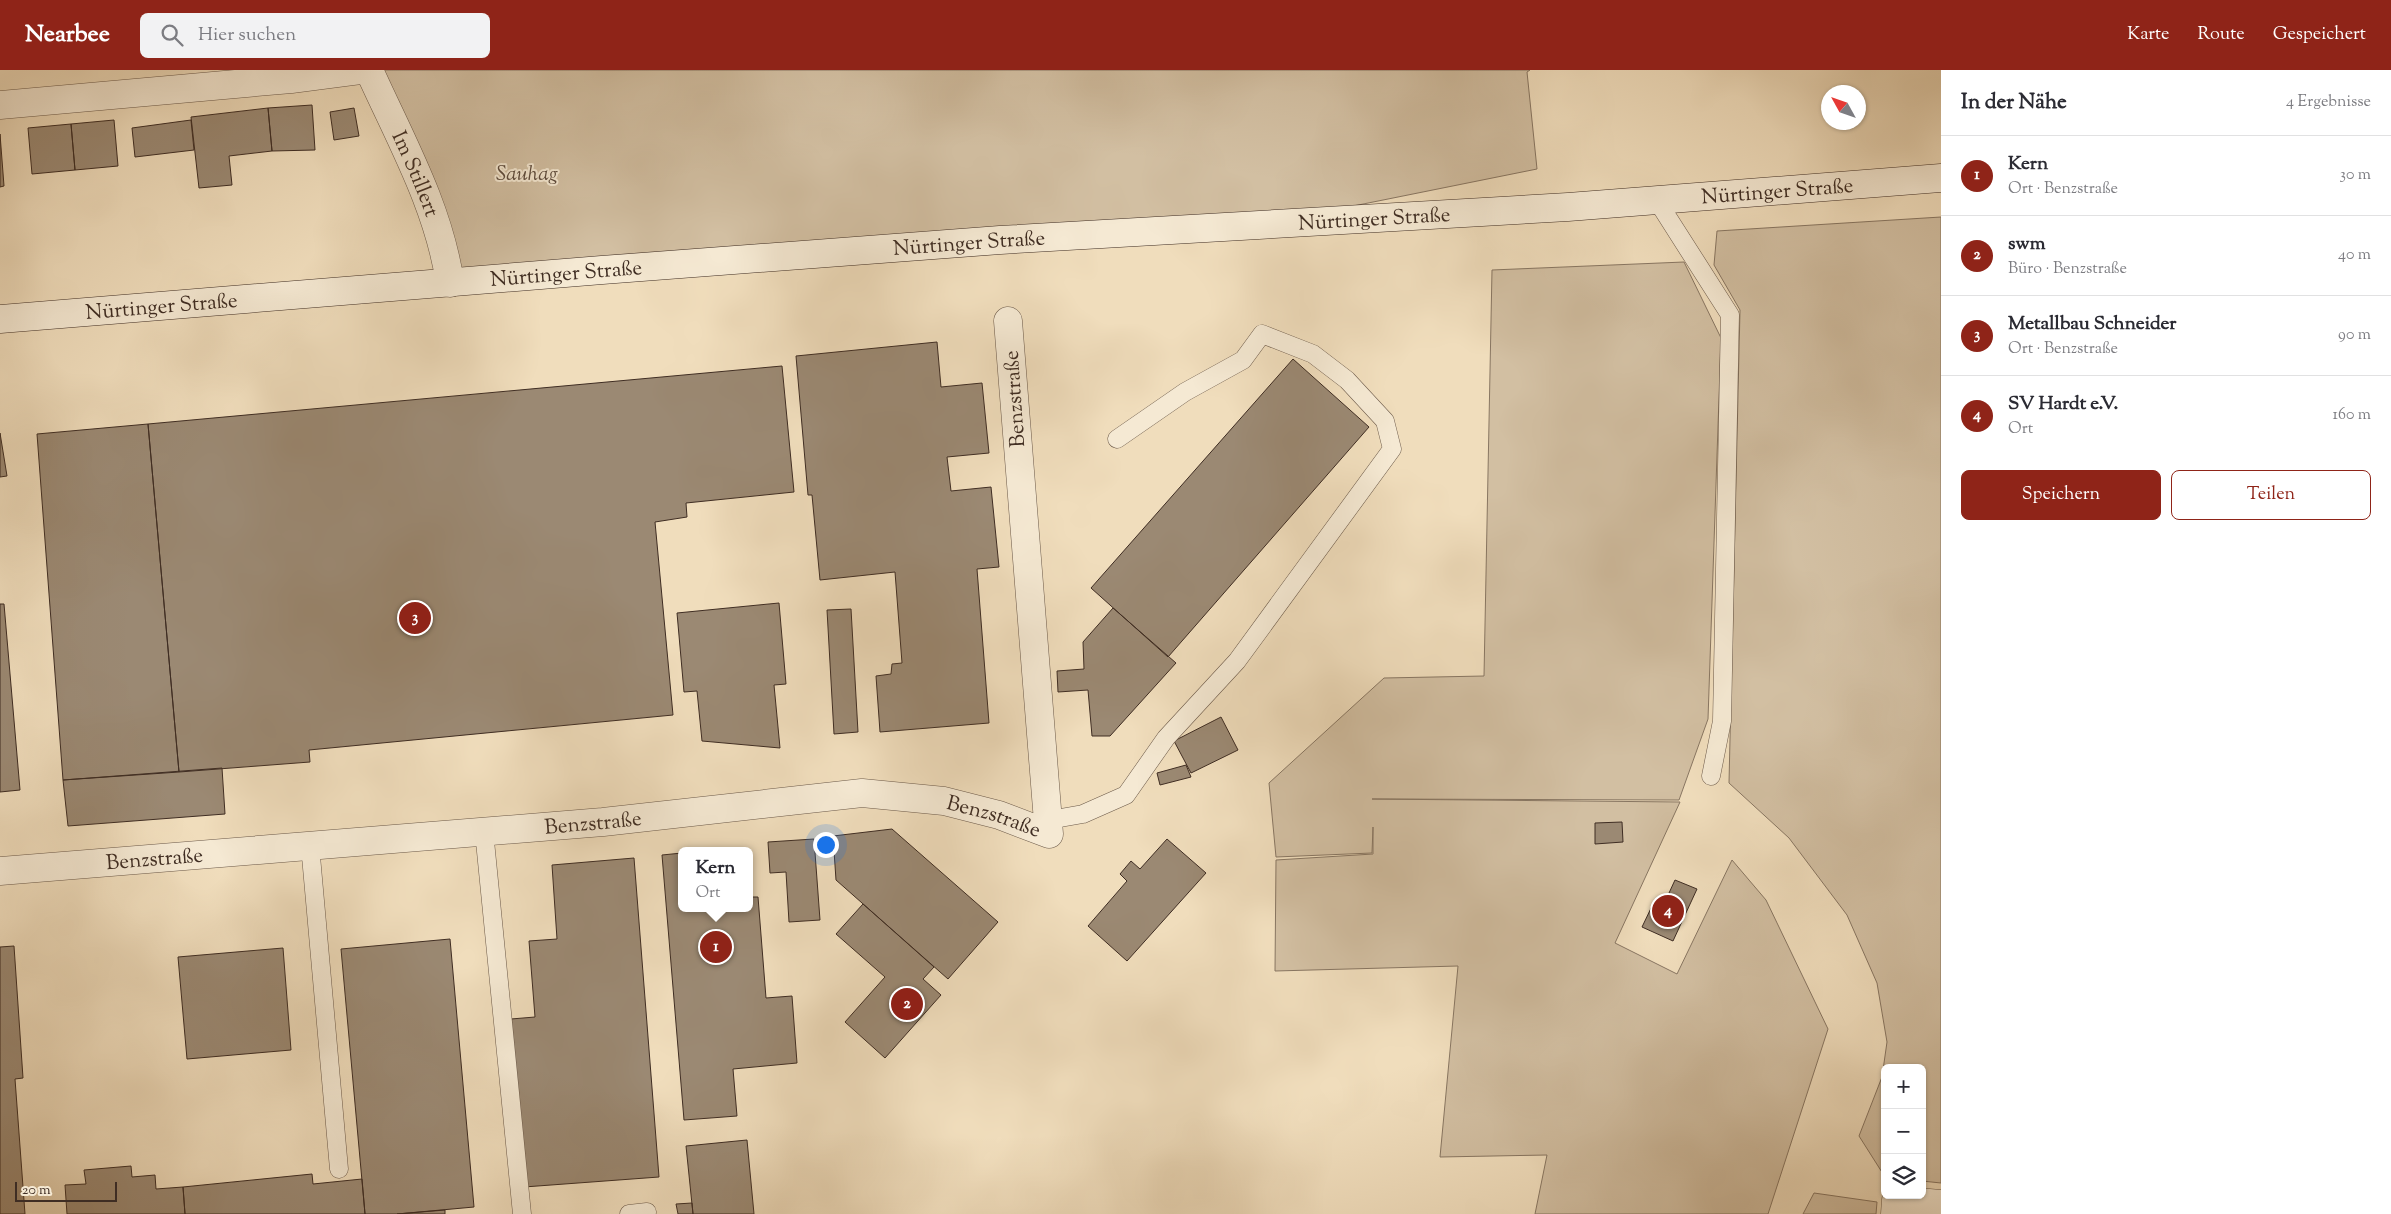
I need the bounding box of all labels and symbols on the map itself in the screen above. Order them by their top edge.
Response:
north arrow [1821,85,1866,130]
street label: Im Stillert [383,127,446,221]
park label: Sauhag [496,160,558,190]
street label: Nürtinger Straße [1700,172,1855,214]
street label: Nürtinger Straße [1297,201,1451,240]
street label: Nürtinger Straße [892,224,1046,265]
street label: Nürtinger Straße [489,254,643,296]
street label: Nürtinger Straße [84,287,239,329]
street label: Benzstraße [998,349,1034,448]
pin: 3 [399,599,431,637]
street label: Benzstraße [943,789,1045,846]
street label: Benzstraße [544,805,643,844]
your location [813,832,839,858]
street label: Benzstraße [105,842,204,879]
pin: 4 [1652,892,1684,930]
pin: 1 [700,928,732,966]
pin: 2 [891,985,923,1023]
scale bar [15,1179,118,1202]

